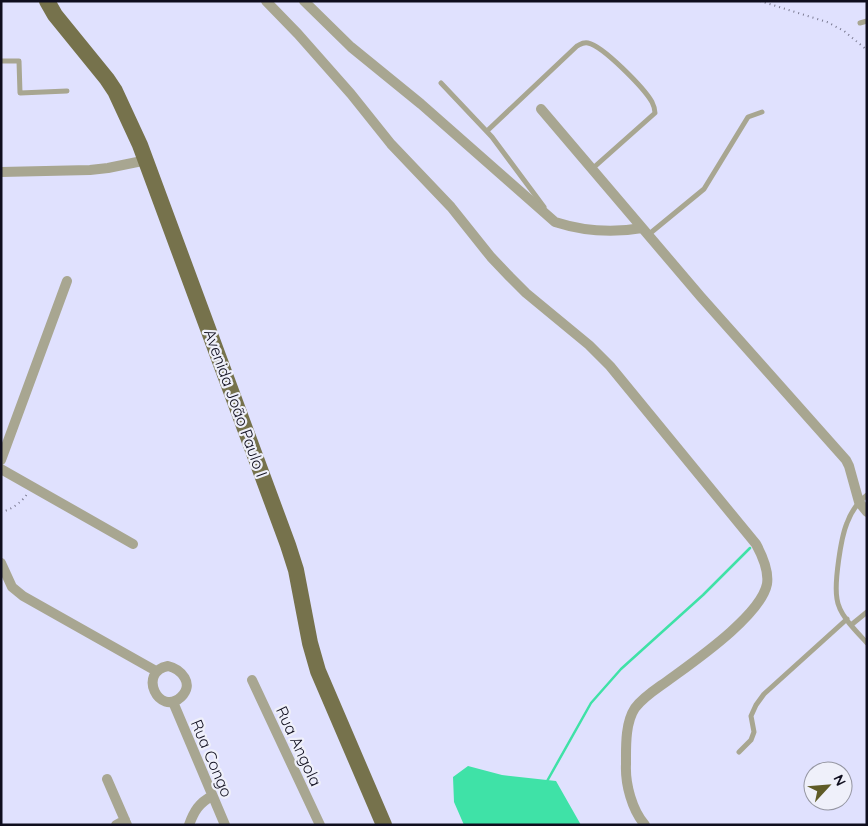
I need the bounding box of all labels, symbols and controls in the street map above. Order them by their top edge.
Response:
street label: Avenida João Paulo I [200,326,272,480]
street label: Rua Angola [272,703,326,789]
street label: Rua Congo [187,716,237,800]
north arrow [803,761,853,811]
text: N [829,772,850,789]

